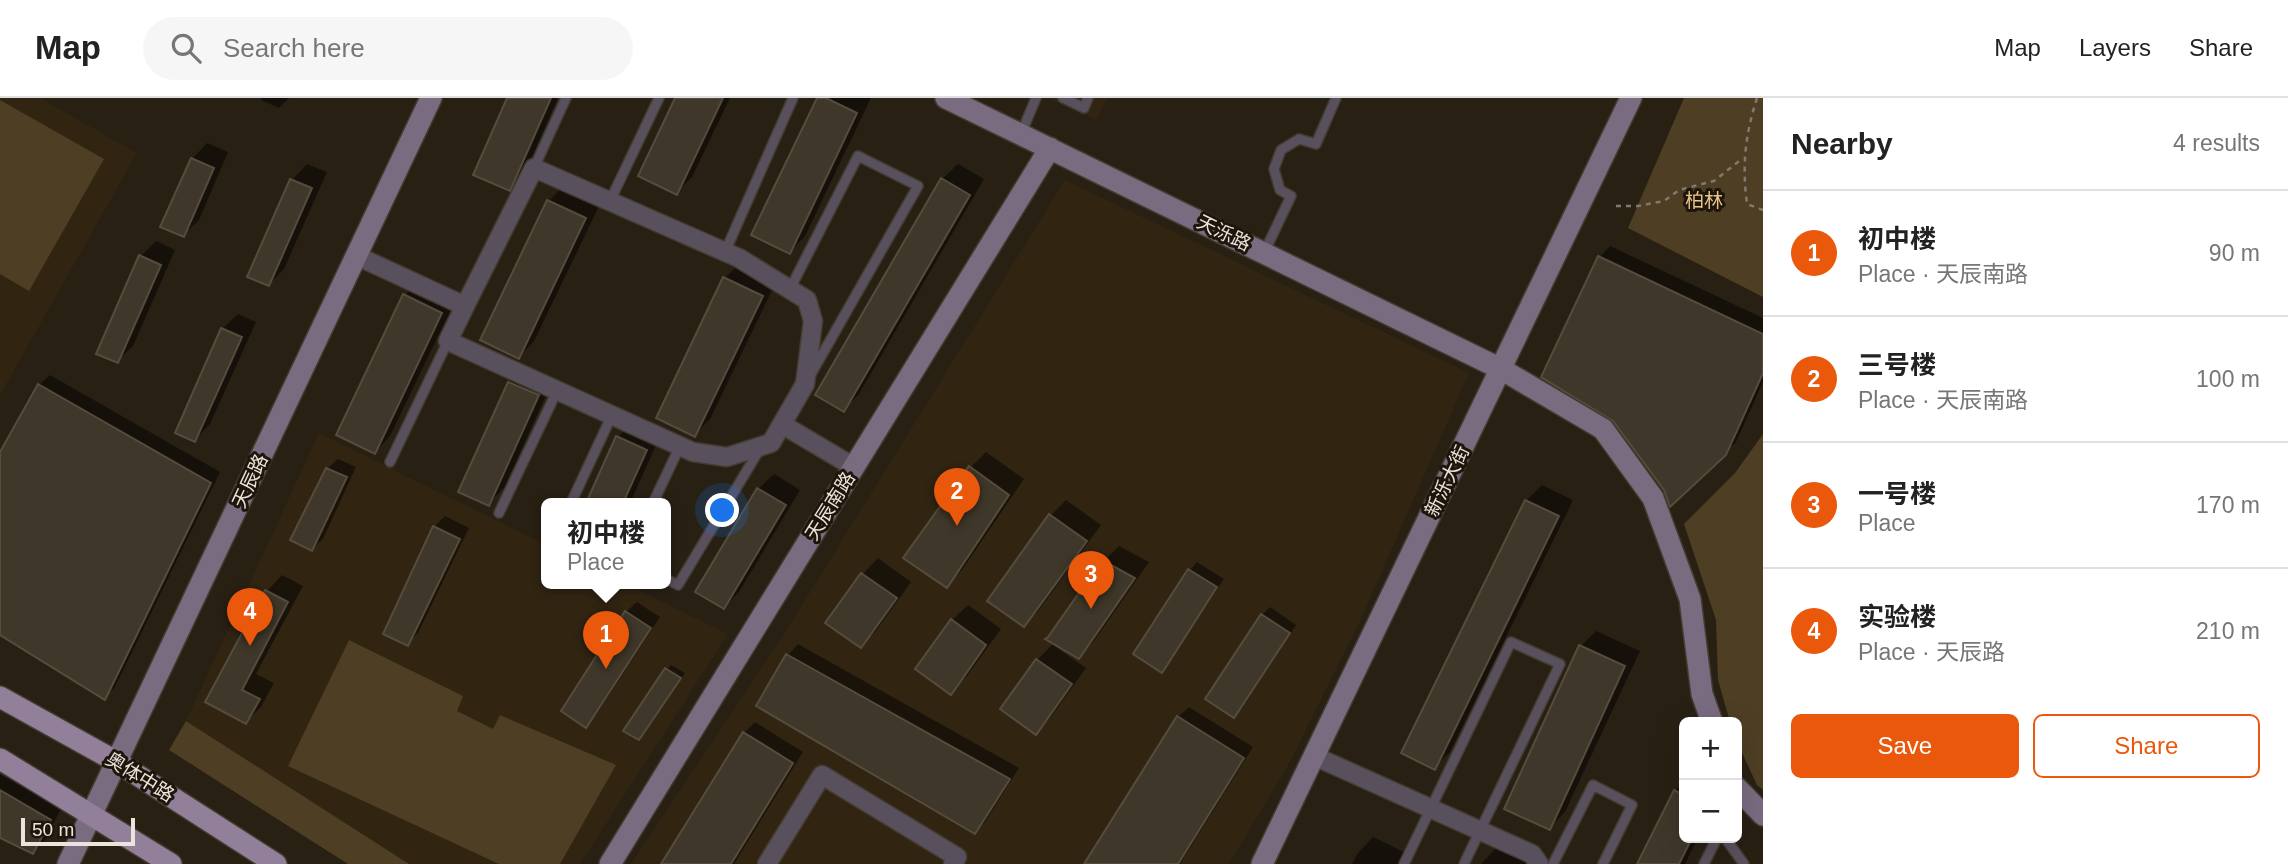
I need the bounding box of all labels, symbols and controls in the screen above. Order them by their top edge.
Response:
search box [143,17,633,80]
text: Map [35,29,101,66]
icon: search [167,29,205,67]
text: Search here [223,33,365,63]
text: Map [1994,34,2041,61]
text: Layers [2079,34,2151,61]
text: Share [2189,34,2253,61]
text: Nearby [1791,127,1893,160]
text: 4 results [2173,130,2260,156]
park label: 柏林 [1685,190,1723,211]
street label: 天泺路 [1194,211,1254,255]
text: 初中楼 [1858,224,1936,254]
text: 1 [1808,240,1820,266]
text: 90 m [2209,240,2260,266]
text: Place · 天辰南路 [1858,261,2028,287]
text: 三号楼 [1858,350,1936,380]
text: 2 [1808,366,1820,392]
text: 100 m [2196,366,2260,392]
text: Place · 天辰南路 [1858,387,2028,413]
street label: 新泺大街 [1421,442,1473,520]
street label: 天辰路 [228,451,272,511]
street label: 天辰南路 [801,468,859,544]
pin: 2 [934,468,980,526]
text: 一号楼 [1858,479,1936,509]
text: 3 [1808,492,1820,518]
text: 170 m [2196,492,2260,518]
your location [705,493,739,527]
popup [541,498,671,589]
text: Place [1858,510,1916,536]
text: 初中楼 [567,518,645,548]
text: Place [567,549,625,575]
pin: 3 [1068,551,1114,609]
pin: 4 [227,588,273,646]
text: 实验楼 [1858,602,1936,632]
pin: 1 [583,611,629,669]
text: 4 [1808,618,1820,644]
text: 210 m [2196,618,2260,644]
text: Place · 天辰路 [1858,639,2005,665]
button: Save [1791,714,2019,778]
button: Share [2033,714,2260,778]
map controls [1679,717,1742,843]
button: + [1679,717,1742,780]
street label: 奥体中路 [102,748,178,806]
button: − [1679,780,1742,843]
scale bar [21,815,135,847]
text: 50 m [32,819,74,840]

